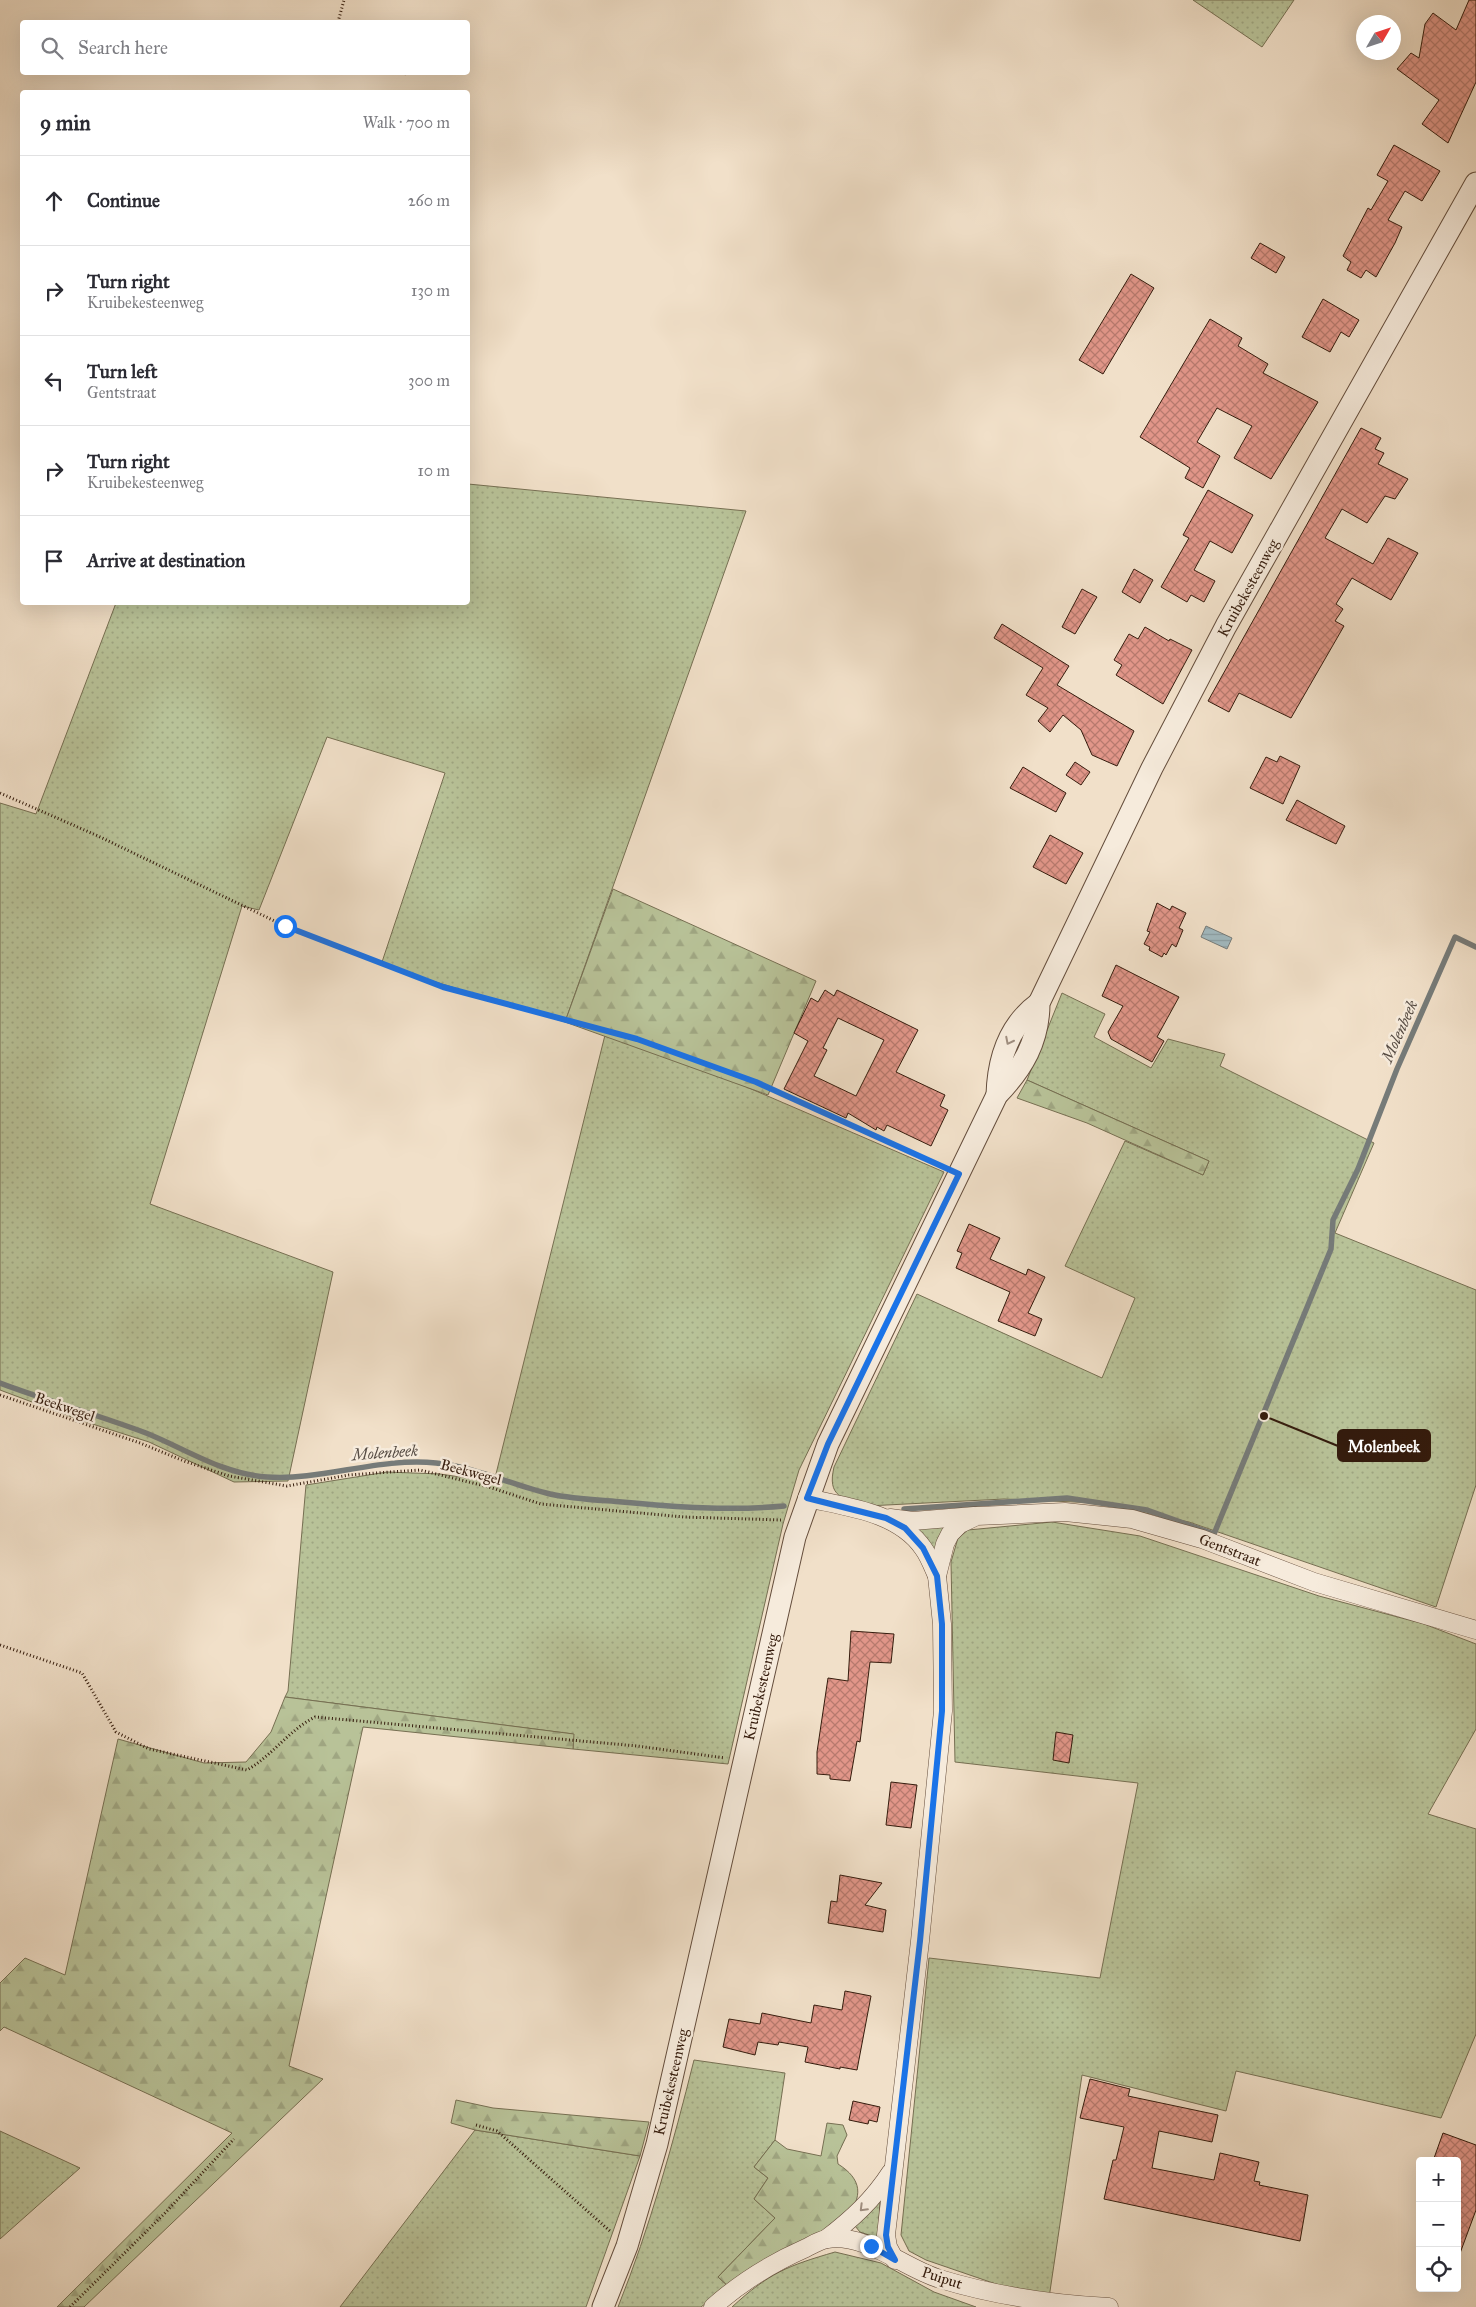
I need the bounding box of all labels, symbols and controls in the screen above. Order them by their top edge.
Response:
north arrow [1356,15,1401,60]
search box [20,20,470,75]
icon: search [38,34,66,62]
text: Search here [78,36,168,59]
text: 9 min [40,110,91,136]
text: Walk · 700 m [363,113,450,132]
icon: ahead [40,187,68,215]
text: Continue [87,189,160,212]
text: 260 m [408,191,450,210]
text: Turn right [87,270,170,293]
icon: right [40,277,68,305]
text: 130 m [411,281,450,300]
text: Kruibekesteenweg [87,293,203,312]
text: Turn left [87,360,157,383]
icon: left [40,367,68,395]
text: 300 m [408,371,450,390]
text: Gentstraat [87,383,156,402]
text: Turn right [87,450,170,473]
icon: right [40,457,68,485]
text: 10 m [418,461,450,480]
text: Kruibekesteenweg [87,473,203,492]
street label: Kruibekesteenweg [1214,535,1283,640]
icon: arrive [40,547,68,575]
text: Arrive at destination [87,549,245,572]
route start [274,915,297,938]
water label: Molenbeek [1377,997,1422,1067]
one-way arrow [1005,1036,1015,1045]
street label: Beekwegel [32,1388,98,1426]
callout: Molenbeek [1338,1430,1430,1461]
text: Molenbeek [1348,1437,1421,1456]
water label: Molenbeek [350,1441,419,1464]
street label: Beekwegel [438,1455,504,1489]
street label: Gentstraat [1196,1530,1264,1570]
street label: Kruibekesteenweg [740,1631,782,1742]
street label: Kruibekesteenweg [650,2026,692,2137]
map controls [1416,2157,1461,2292]
button: + [1416,2157,1461,2202]
one-way arrow [860,2202,869,2211]
button: − [1416,2202,1461,2247]
route end [860,2235,883,2258]
button: locate [1416,2247,1461,2292]
street label: Puiput [919,2263,965,2293]

